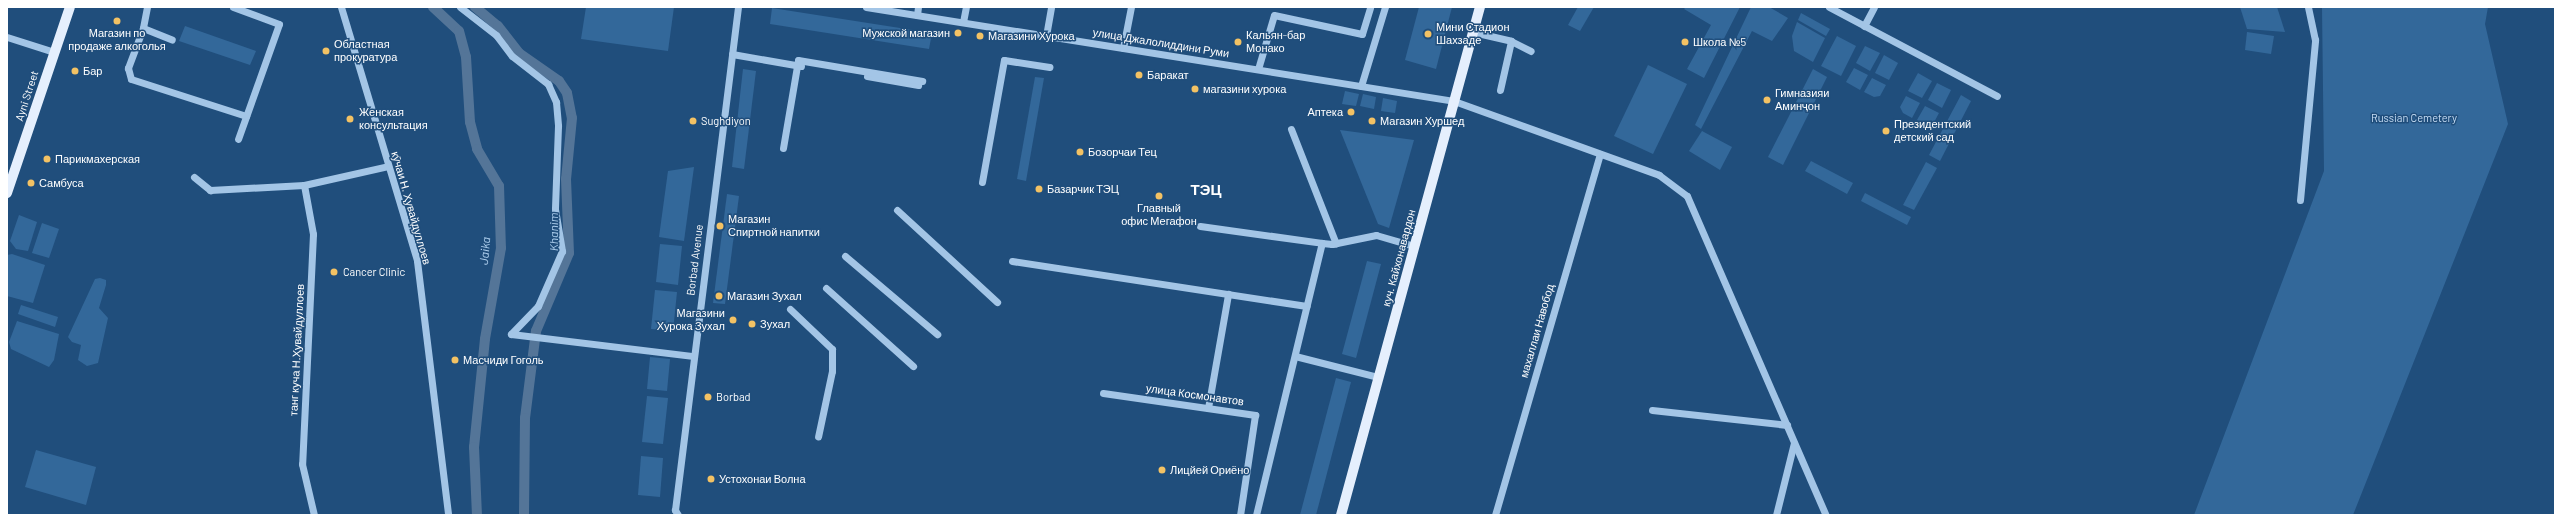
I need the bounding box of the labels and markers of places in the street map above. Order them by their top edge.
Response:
marker: Магазин по продаже алкоголья [112,16,122,26]
place label: Мини Стадион Шахзаде [1436,21,1509,47]
place label: Мужской магазин [862,26,950,40]
place label: Магазин по продаже алкоголья [68,27,166,53]
marker: Мужской магазин [953,28,963,38]
place label: Магазини Хурока [988,29,1075,43]
place label: Кальян-бар Монако [1246,29,1305,55]
marker: Мини Стадион Шахзаде [1423,29,1433,39]
marker: Магазини Хурока [975,31,985,41]
place label: Школа №5 [1693,35,1746,49]
marker: Кальян-бар Монако [1233,37,1243,47]
marker: Школа №5 [1680,37,1690,47]
place label: Областная прокуратура [334,38,397,64]
marker: Областная прокуратура [321,46,331,56]
place label: Бар [83,64,102,78]
marker: Бар [70,66,80,76]
place label: Баракат [1147,68,1189,82]
marker: Баракат [1134,70,1144,80]
place label: магазини хурока [1203,82,1286,96]
marker: магазини хурока [1190,84,1200,94]
place label: Гимназияи Аминҷон [1775,87,1829,113]
marker: Гимназияи Аминҷон [1762,95,1772,105]
place label: Аптека [1308,105,1343,119]
place label: Женская консультация [359,106,428,132]
marker: Аптека [1346,107,1356,117]
marker: Женская консультация [344,113,356,125]
place label: Sughdiyon [701,114,751,128]
place label: Магазин Хуршед [1380,114,1464,128]
marker: Sughdiyon [688,116,698,126]
marker: Магазин Хуршед [1367,116,1377,126]
place label: Президентский детский сад [1894,118,1971,144]
marker: Президентский детский сад [1881,126,1891,136]
place label: Бозорчаи Тец [1088,145,1157,159]
marker: Бозорчаи Тец [1075,147,1085,157]
place label: Парикмахерская [55,152,140,166]
marker: Парикмахерская [42,154,52,164]
place label: Самбуса [39,176,84,190]
marker: Самбуса [26,178,36,188]
place label: Базарчик ТЭЦ [1047,182,1119,196]
marker: Базарчик ТЭЦ [1034,184,1044,194]
marker: Главный офис Мегафон [1154,191,1164,201]
place label: Главный офис Мегафон [1121,202,1197,228]
place label: Магазин Спиртной напитки [728,213,820,239]
marker: Магазин Спиртной напитки [715,221,725,231]
place label: Cancer Clinic [343,265,405,279]
marker: Cancer Clinic [328,266,340,278]
place label: Магазин Зухал [727,289,802,303]
marker: Магазин Зухал [714,291,724,301]
place label: Магазини Хурока Зухал [657,307,725,333]
marker: Магазини Хурока Зухал [728,315,738,325]
place label: Зухал [760,317,790,331]
marker: Зухал [747,319,757,329]
place label: Масчиди Гоголь [463,353,544,367]
marker: Масчиди Гоголь [450,355,460,365]
place label: Borbad [716,390,751,404]
marker: Borbad [703,392,713,402]
place label: Лицйей Ориёно [1170,463,1249,477]
marker: Лицйей Ориёно [1157,465,1167,475]
place label: Устохонаи Волна [719,472,806,486]
marker: Устохонаи Волна [706,474,716,484]

